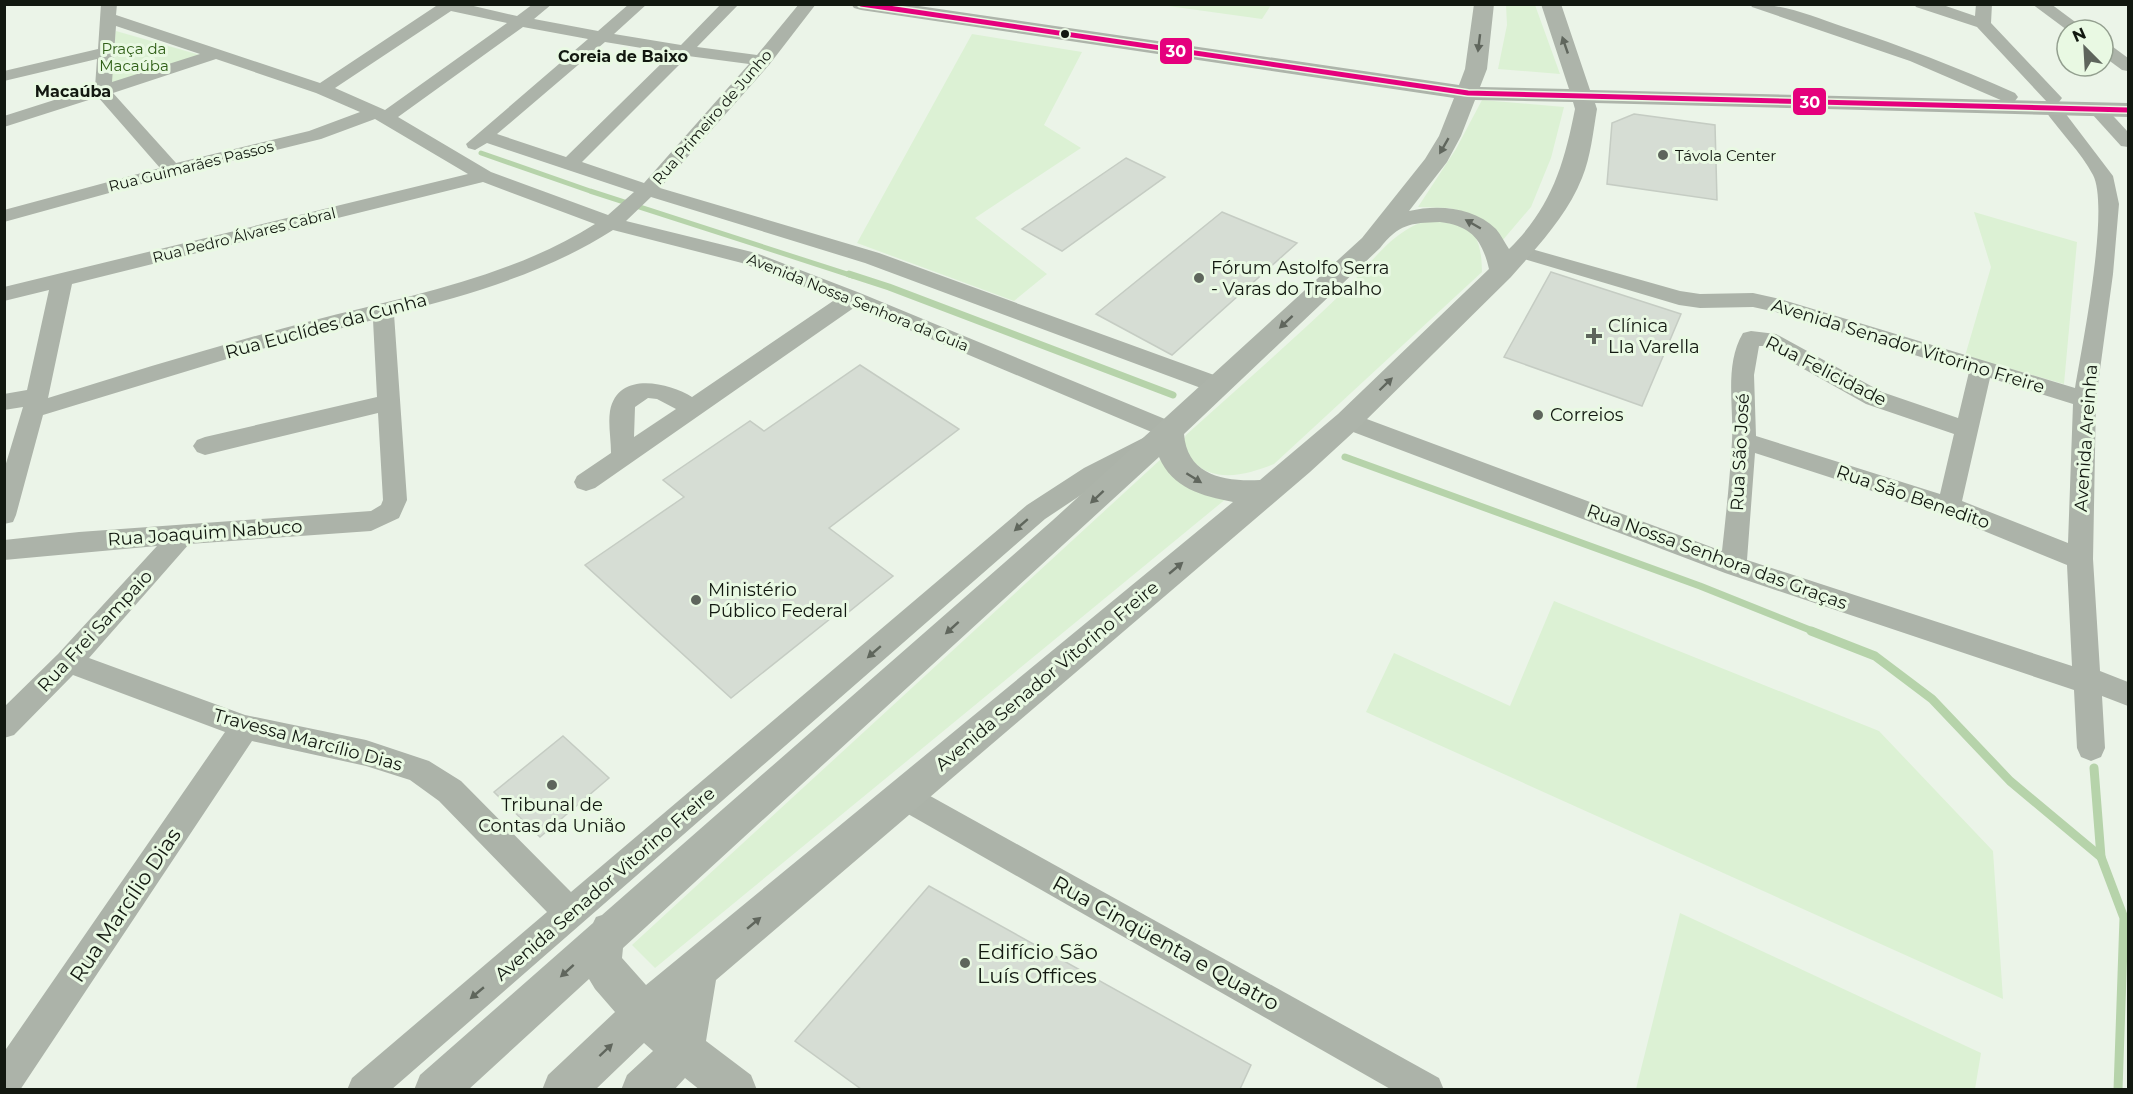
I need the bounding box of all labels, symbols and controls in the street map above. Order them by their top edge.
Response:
north arrow [2055,18,2115,78]
text: N [2069,23,2089,46]
unlabelled marker [1059,28,1071,40]
one-way arrow [1475,34,1484,53]
one-way arrow [1560,36,1570,54]
line badge: 30 [1159,37,1193,65]
park label: Praça da Macaúba [99,39,169,75]
text: 30 [1165,42,1186,61]
street label: Rua Primeiro de Junho [648,46,776,188]
district label: Coreia de Baixo [558,47,688,66]
district label: Macaúba [35,82,111,101]
line badge: 30 [1792,87,1827,116]
text: 30 [1799,93,1820,112]
street label: Rua Guimarães Passos [106,136,276,196]
one-way arrow [1439,138,1449,155]
place label: Távola Center [1675,146,1776,165]
marker: Távola Center [1656,148,1670,162]
street label: Rua Pedro Álvares Cabral [150,203,338,267]
one-way arrow [1464,219,1481,229]
street label: Avenida Nossa Senhora da Guia [745,249,971,355]
place label: Fórum Astolfo Serra - Varas do Trabalho [1211,257,1389,300]
marker: Fórum Astolfo Serra - Varas do Trabalho [1192,271,1206,285]
street label: Rua Euclídes da Cunha [223,288,429,364]
street label: Avenida Senador Vitorino Freire [1769,294,2047,398]
one-way arrow [1279,315,1294,328]
place label: Clínica LIa Varella [1608,315,1700,358]
marker: Clínica LIa Varella [1585,327,1603,345]
street label: Rua Felicidade [1762,331,1890,411]
street label: Avenida Areinha [2070,363,2102,513]
one-way arrow [1379,377,1394,391]
street label: Rua São José [1726,392,1754,512]
place label: Correios [1550,404,1624,426]
marker: Correios [1531,408,1545,422]
street label: Rua São Benedito [1833,460,1993,534]
one-way arrow [1186,472,1202,483]
one-way arrow [1091,490,1105,504]
street label: Rua Nossa Senhora das Graças [1584,500,1850,615]
street label: Rua Joaquim Nabuco [107,515,303,551]
one-way arrow [1014,518,1029,531]
one-way arrow [1168,561,1184,574]
street label: Rua Frei Sampaio [33,565,157,697]
street label: Avenida Senador Vitorino Freire [931,576,1163,776]
place label: Ministério Público Federal [708,579,848,622]
marker: Ministério Público Federal [689,593,703,607]
one-way arrow [945,621,960,634]
one-way arrow [866,646,882,659]
street label: Travessa Marcílio Dias [211,704,405,776]
marker: Tribunal de Contas da União [545,778,559,792]
street label: Avenida Senador Vitorino Freire [490,782,720,986]
place label: Tribunal de Contas da União [478,794,626,837]
street label: Rua Marcílio Dias [64,823,186,987]
street label: Rua Cinqüenta e Quatro [1048,870,1284,1016]
one-way arrow [746,917,761,930]
place label: Edifício São Luís Offices [977,939,1098,988]
marker: Edifício São Luís Offices [958,956,972,970]
one-way arrow [560,964,575,977]
one-way arrow [470,986,485,999]
one-way arrow [598,1044,613,1057]

